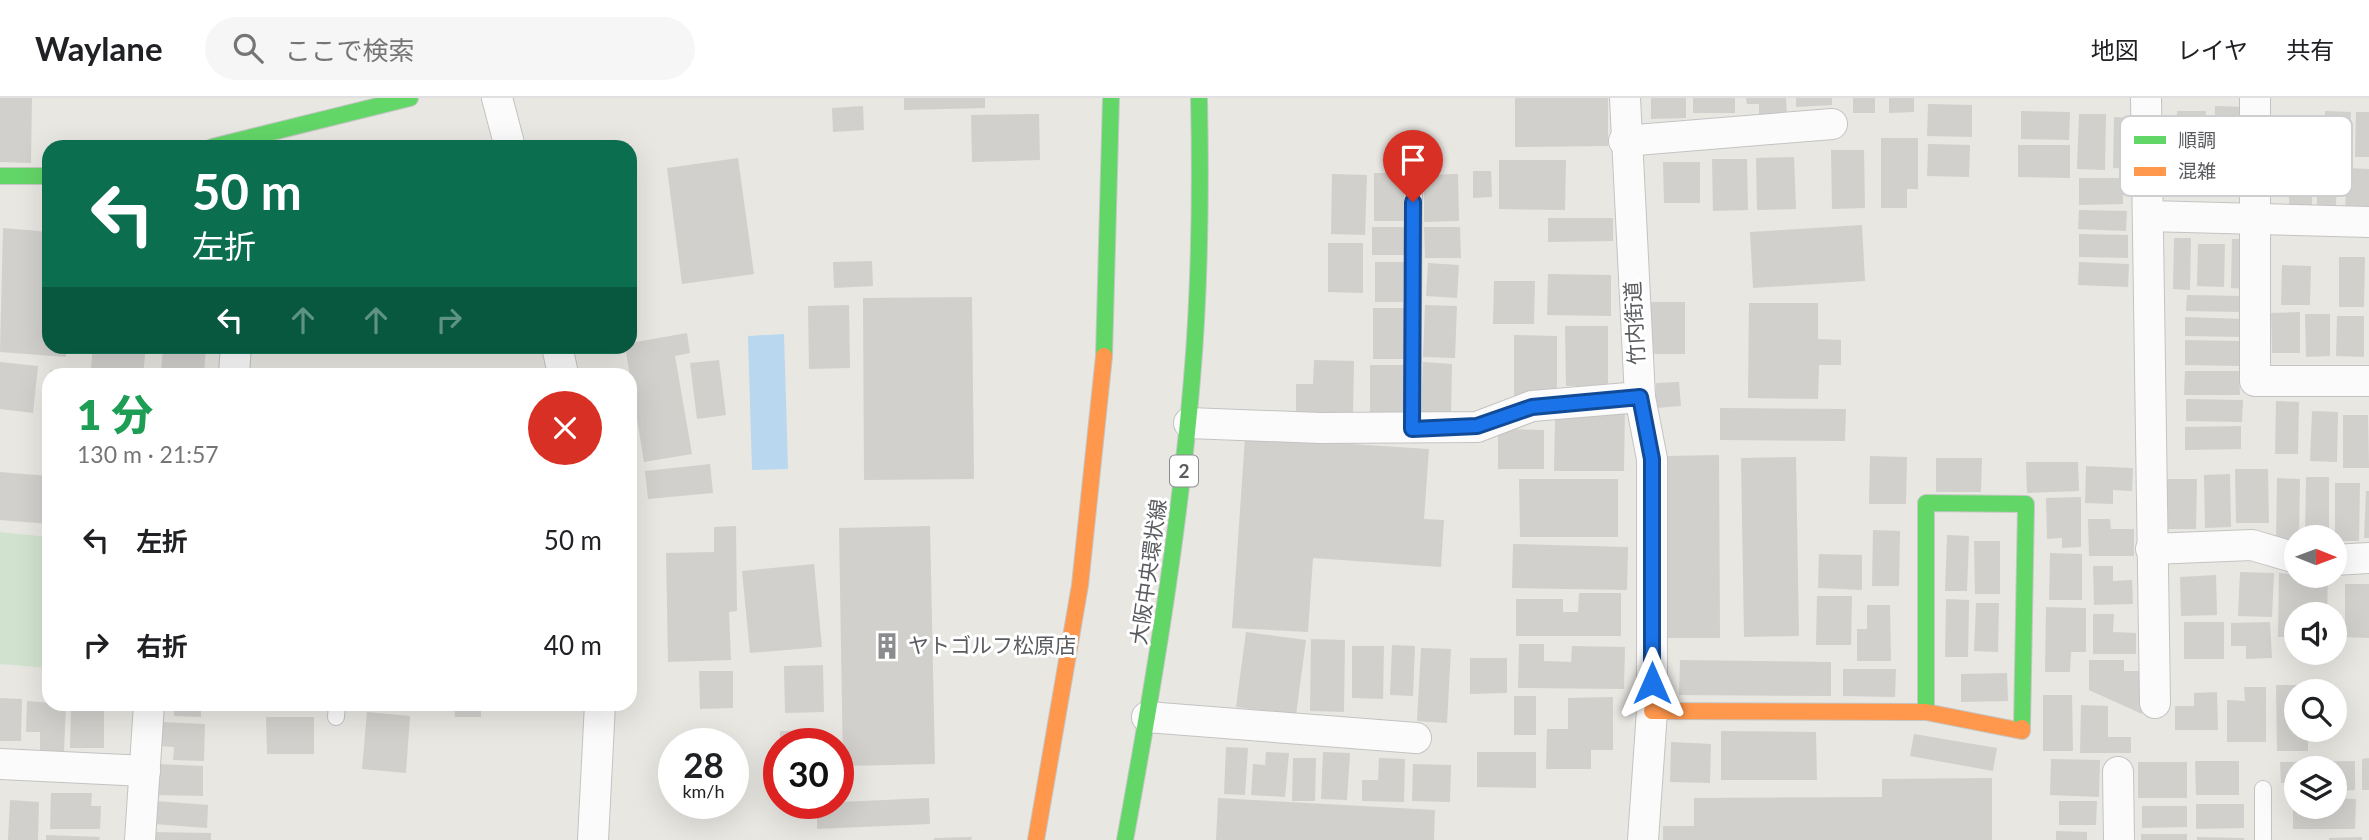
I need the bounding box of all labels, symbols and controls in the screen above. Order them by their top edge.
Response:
search box [205,17,695,80]
text: Waylane [35,28,163,68]
icon: search [229,29,267,67]
text: ここで検索 [285,34,415,66]
text: 地図 [2091,35,2139,64]
text: レイヤ [2177,35,2248,64]
text: 共有 [2286,35,2334,64]
legend [2120,116,2352,196]
text: 順調 [2178,128,2216,151]
pin [1383,130,1443,202]
icon: arrive [1394,141,1432,179]
text: 混雑 [2178,159,2216,182]
text: 50 m [192,162,302,220]
icon: left [77,168,168,259]
text: 左折 [192,226,256,265]
street label: 竹内街道 [1619,280,1648,366]
icon: left [211,301,249,339]
icon: ahead [284,301,322,339]
icon: ahead [357,301,395,339]
icon: right [430,301,468,339]
text: 1 分 [77,389,153,439]
button: close [528,391,602,465]
text: 130 m · 21:57 [77,440,219,468]
road number: 2 [1170,456,1198,486]
street label: 大阪中央環状線 [1125,497,1170,646]
icon: left [77,521,115,559]
text: 50 m [544,524,602,556]
text: 左折 [136,525,188,557]
north arrow [2284,525,2347,588]
map controls [2284,525,2347,819]
button: sound [2284,602,2347,665]
icon: right [77,626,115,664]
text: 40 m [544,629,602,661]
text: 右折 [136,630,188,662]
building icon: ヤトゴルフ松原店 [872,631,902,661]
place label: ヤトゴルフ松原店 [908,632,1076,657]
position arrow [1615,646,1689,720]
button: search [2284,679,2347,742]
speed limit sign: 30 [763,728,854,819]
text: 28 [683,743,724,785]
button: layers [2284,756,2347,819]
text: km/h [682,780,725,802]

